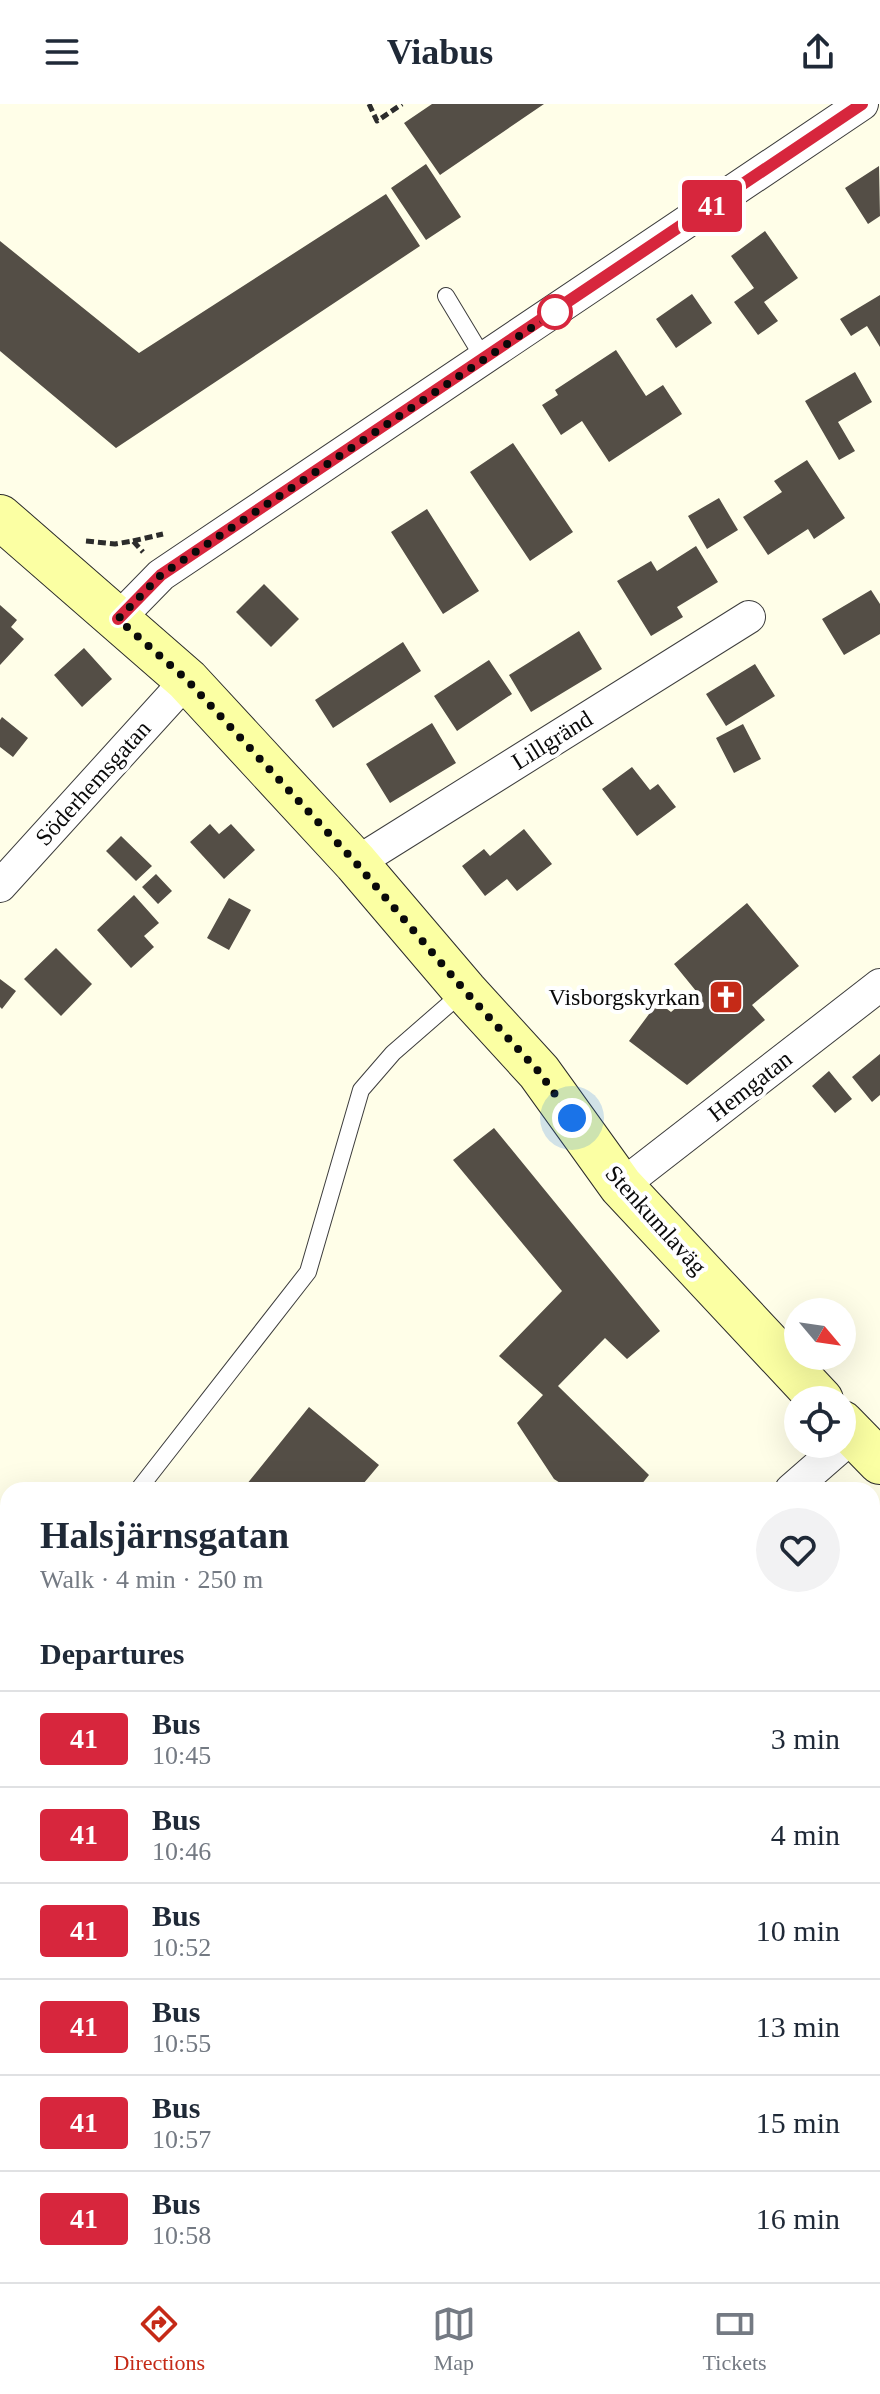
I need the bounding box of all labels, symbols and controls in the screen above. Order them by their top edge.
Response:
icon: menu [40,30,84,74]
icon: share [796,30,840,74]
text: Viabus [387,32,493,72]
line badge: 41 [676,180,748,232]
text: 41 [698,190,726,221]
unlabelled marker [538,295,572,329]
street label: Lillgränd [507,705,597,775]
street label: Söderhemsgatan [30,715,156,851]
church icon: Visborgskyrkan [707,978,745,1016]
place label: Visborgskyrkan [549,984,700,1010]
street label: Hemgatan [703,1045,797,1127]
your location [552,1098,592,1138]
street label: Stenkumlaväg [600,1160,712,1280]
north arrow [784,1298,856,1370]
map controls [784,1298,856,1458]
button: locate [784,1386,856,1458]
button: heart [756,1508,840,1592]
text: Halsjärnsgatan [40,1514,289,1556]
text: Walk · 4 min · 250 m [40,1565,263,1594]
text: Departures [40,1637,184,1670]
text: Bus [152,1707,200,1740]
text: 3 min [771,1722,840,1755]
text: 41 [70,1723,98,1754]
text: 10:45 [152,1741,211,1770]
text: Bus [152,1803,200,1836]
text: 4 min [771,1818,840,1851]
text: 41 [70,1819,98,1850]
text: 10:46 [152,1837,211,1866]
text: Bus [152,1899,200,1932]
text: 10 min [756,1914,840,1947]
text: 41 [70,1915,98,1946]
text: 10:52 [152,1933,211,1962]
text: Bus [152,1995,200,2028]
text: 13 min [756,2010,840,2043]
text: 41 [70,2011,98,2042]
text: 10:55 [152,2029,211,2058]
text: Bus [152,2091,200,2124]
text: 15 min [756,2106,840,2139]
text: 41 [70,2107,98,2138]
text: 10:57 [152,2125,211,2154]
text: Bus [152,2187,200,2220]
text: 16 min [756,2202,840,2235]
text: 41 [70,2203,98,2234]
text: 10:58 [152,2221,211,2250]
tab: Directions [113,2302,205,2376]
tab: Map [432,2302,476,2376]
tab: Tickets [703,2302,767,2376]

